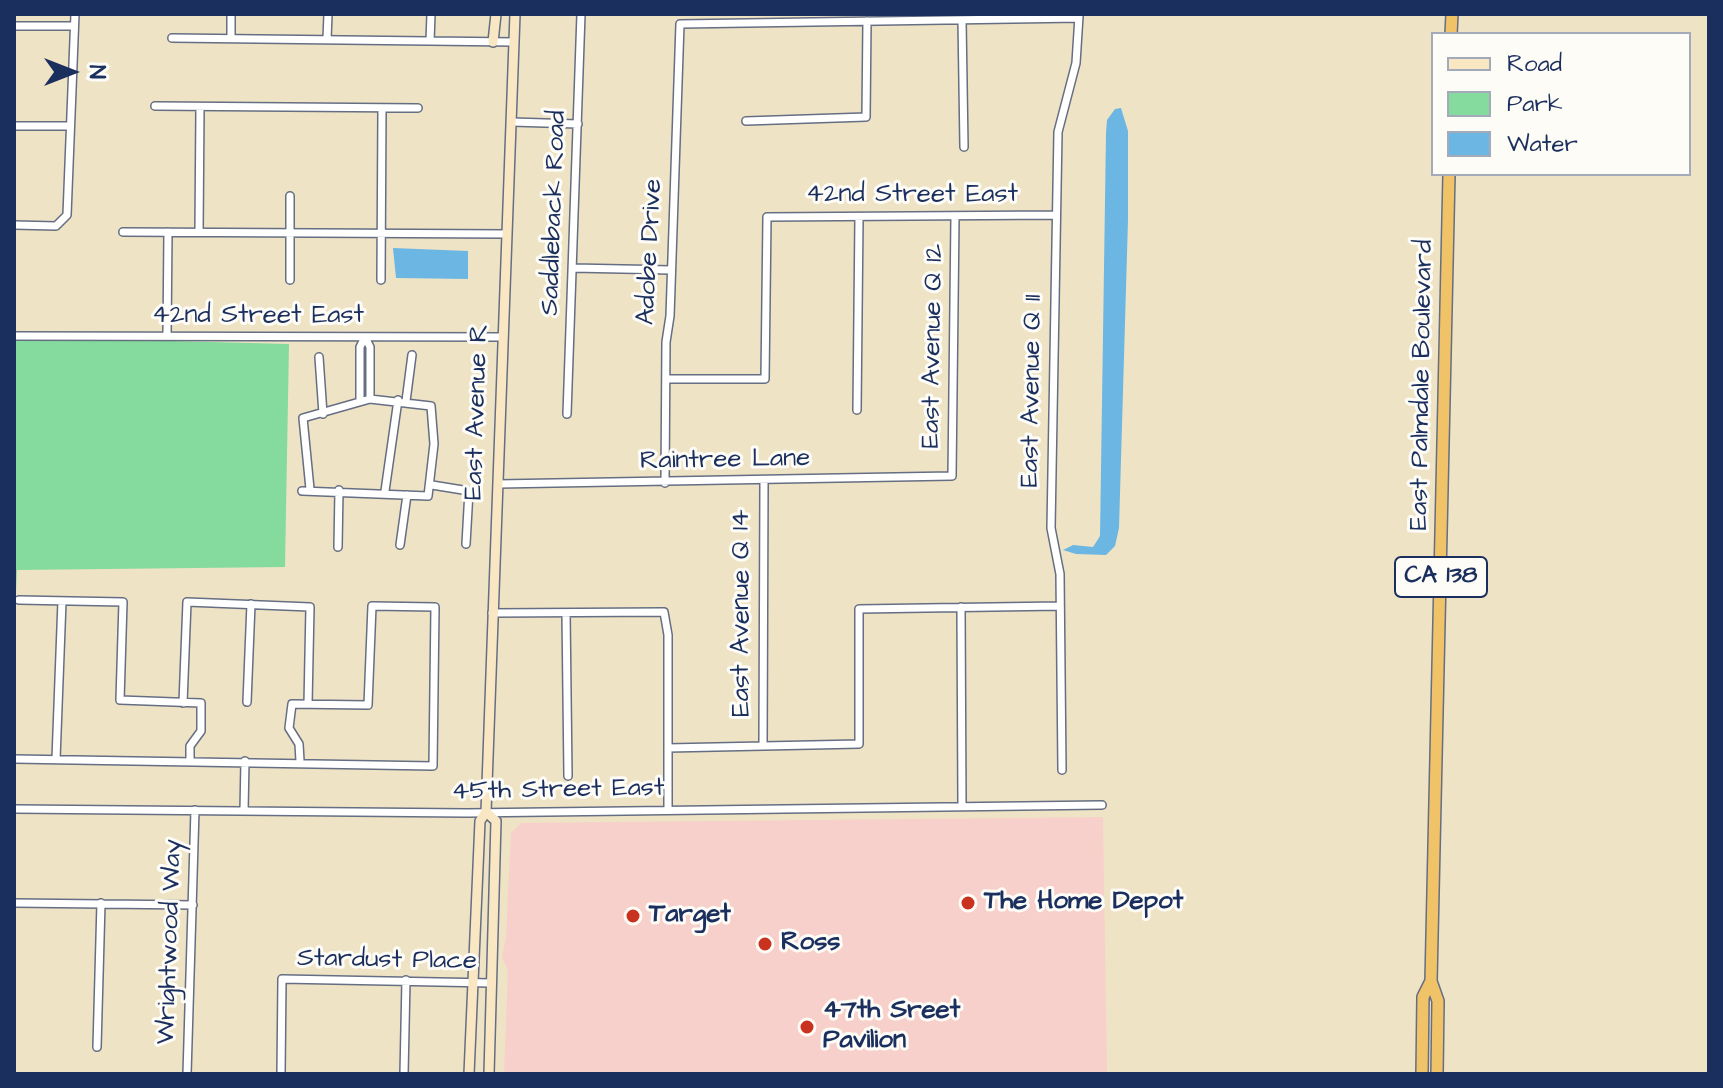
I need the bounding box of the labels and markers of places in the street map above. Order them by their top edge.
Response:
place label: The Home Depot [984,887,1183,919]
marker: The Home Depot [959,894,977,912]
place label: Target [649,900,731,932]
marker: Target [624,907,642,925]
place label: Ross [781,928,840,960]
marker: Ross [756,935,774,953]
place label: 47th Sreet Pavilion [823,996,960,1058]
marker: 47th Sreet Pavilion [798,1018,816,1036]

